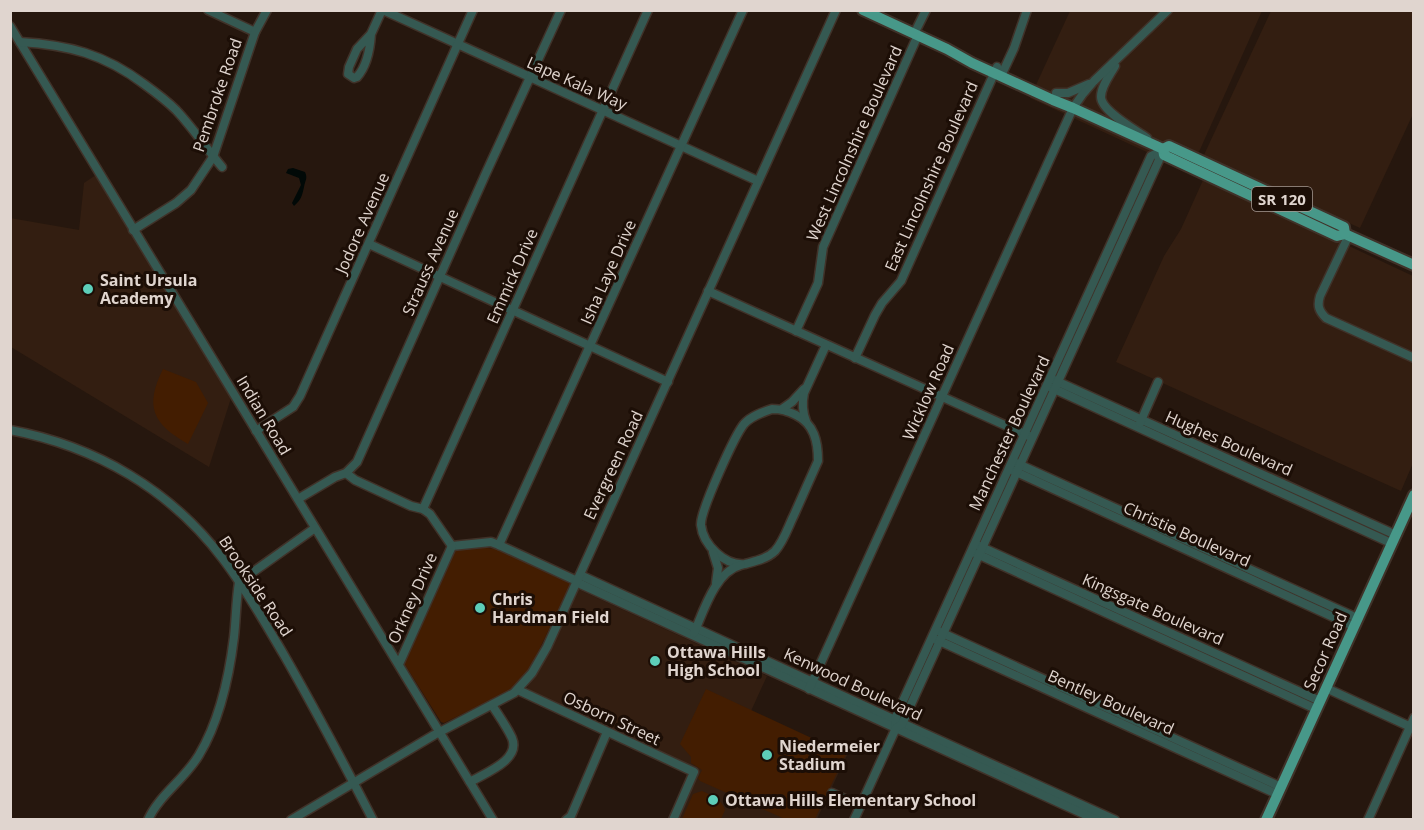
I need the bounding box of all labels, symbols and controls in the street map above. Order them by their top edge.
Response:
street label: Pembroke Road [187,35,247,155]
street label: West Lincolnshire Boulevard [801,42,907,244]
street label: Lape Kala Way [523,51,632,115]
street label: East Lincolnshire Boulevard [879,78,983,274]
street label: Jodore Avenue [329,169,394,279]
road number: SR 120 [1252,187,1312,211]
street label: Strauss Avenue [397,205,463,319]
street label: Isha Laye Drive [575,216,641,328]
street label: Emmick Drive [481,225,543,327]
place label: Saint Ursula Academy [100,269,197,309]
marker: Saint Ursula Academy [81,282,95,296]
street label: Wicklow Road [897,340,959,444]
street label: Manchester Boulevard [963,352,1055,514]
street label: Indian Road [232,371,296,459]
street label: Hughes Boulevard [1162,405,1296,481]
street label: Evergreen Road [578,407,648,523]
street label: Christie Boulevard [1120,496,1254,572]
street label: Brookside Road [214,531,298,641]
street label: Orkney Drive [382,549,442,647]
street label: Kingsgate Boulevard [1079,568,1227,650]
place label: Chris Hardman Field [492,588,609,628]
marker: Chris Hardman Field [473,601,487,615]
street label: Secor Road [1298,608,1352,694]
place label: Ottawa Hills High School [667,641,766,681]
street label: Kenwood Boulevard [780,642,926,726]
marker: Ottawa Hills High School [648,654,662,668]
street label: Bentley Boulevard [1044,664,1178,740]
street label: Osborn Street [560,686,664,750]
place label: Niedermeier Stadium [779,735,880,775]
marker: Niedermeier Stadium [760,748,774,762]
place label: Ottawa Hills Elementary School [725,789,976,811]
marker: Ottawa Hills Elementary School [706,793,720,807]

